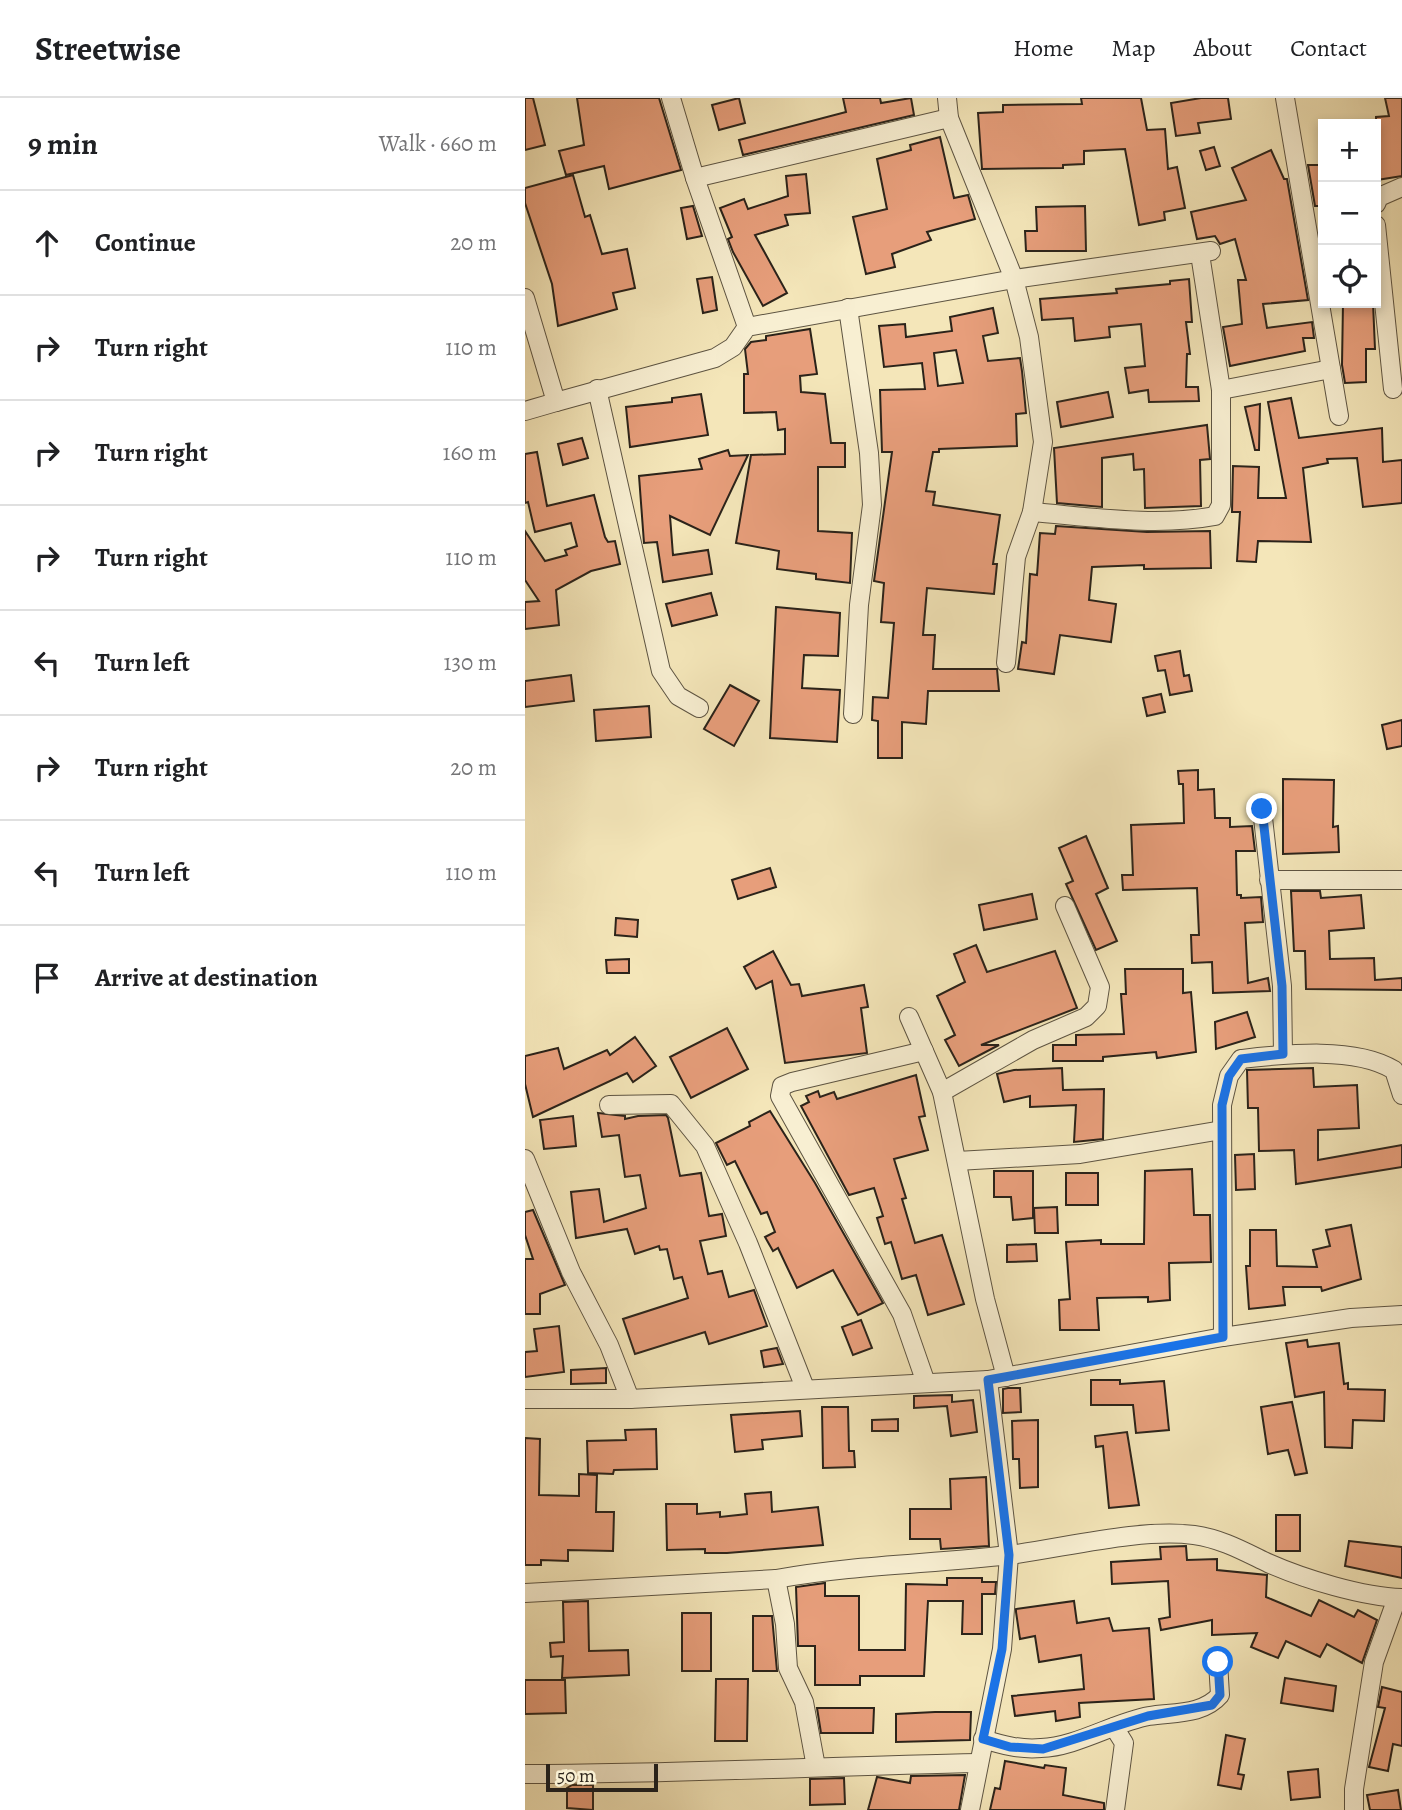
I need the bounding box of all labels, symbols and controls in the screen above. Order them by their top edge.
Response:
text: Streetwise [35,26,181,71]
text: Home [1013,32,1074,64]
text: Map [1112,32,1156,64]
text: About [1194,32,1252,64]
text: Contact [1290,32,1367,64]
map controls [1318,119,1381,308]
button: + [1318,119,1381,182]
text: 9 min [28,124,98,164]
text: Walk · 660 m [379,128,497,159]
button: − [1318,182,1381,245]
icon: ahead [28,224,66,262]
text: Continue [95,225,196,260]
text: 20 m [450,227,497,258]
button: locate [1318,245,1381,308]
icon: right [28,329,66,367]
text: Turn right [95,330,208,365]
text: 110 m [445,332,497,363]
icon: right [28,434,66,472]
text: Turn right [95,435,208,470]
text: 160 m [443,437,497,468]
icon: right [28,539,66,577]
text: Turn right [95,540,208,575]
text: 110 m [445,542,497,573]
icon: left [28,644,66,682]
text: Turn left [95,645,190,680]
text: 130 m [444,647,497,678]
icon: right [28,749,66,787]
text: Turn right [95,750,208,785]
text: 20 m [450,752,497,783]
route end [1246,793,1277,824]
icon: left [28,854,66,892]
text: Turn left [95,855,190,890]
text: 110 m [445,857,497,888]
icon: arrive [28,959,66,997]
text: Arrive at destination [95,960,318,995]
route start [1202,1646,1233,1677]
scale bar [546,1761,658,1793]
text: 50 m [557,1763,595,1789]

